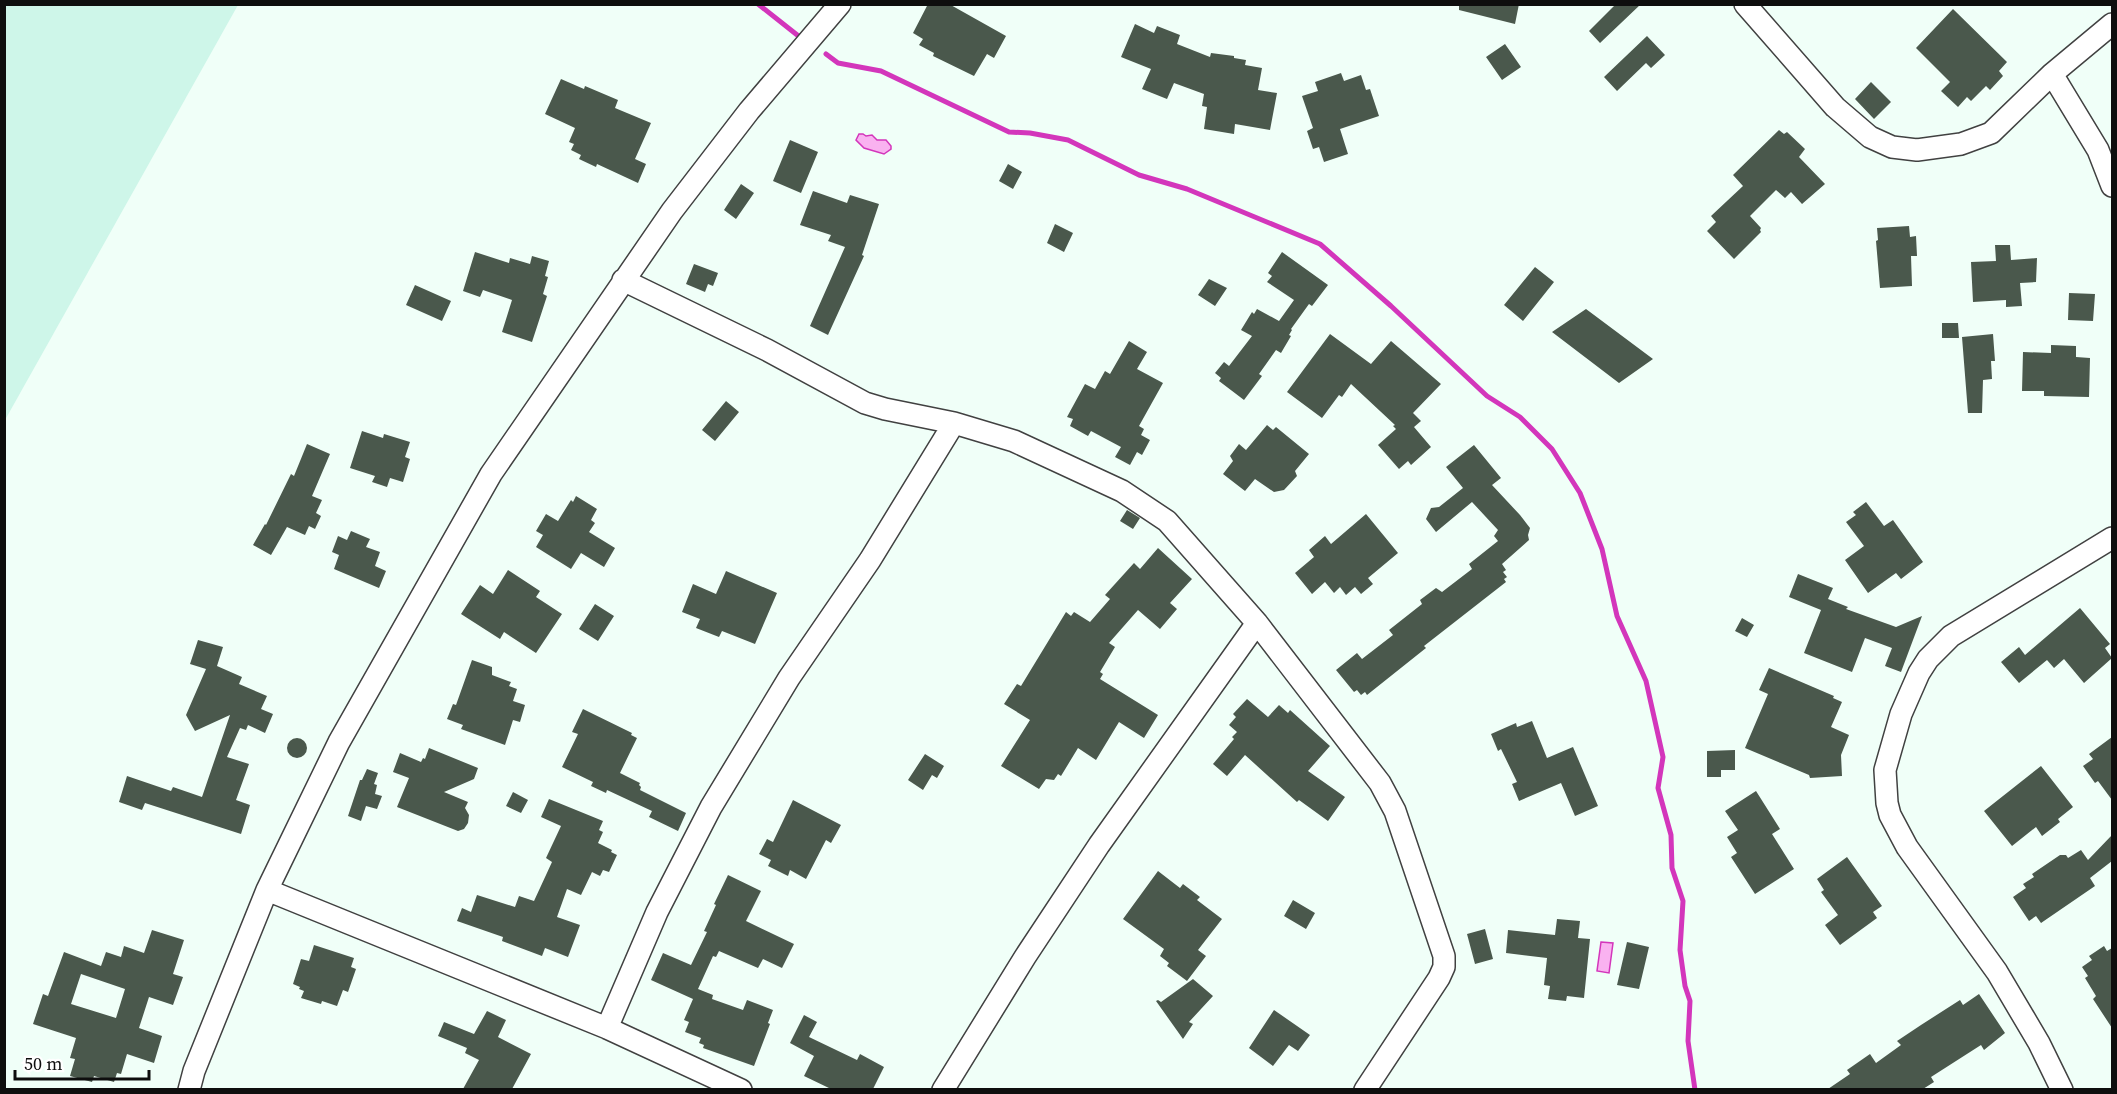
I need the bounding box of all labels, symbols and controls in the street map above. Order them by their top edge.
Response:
scale bar [15,1043,148,1081]
text: 50 m [24,1051,62,1076]

